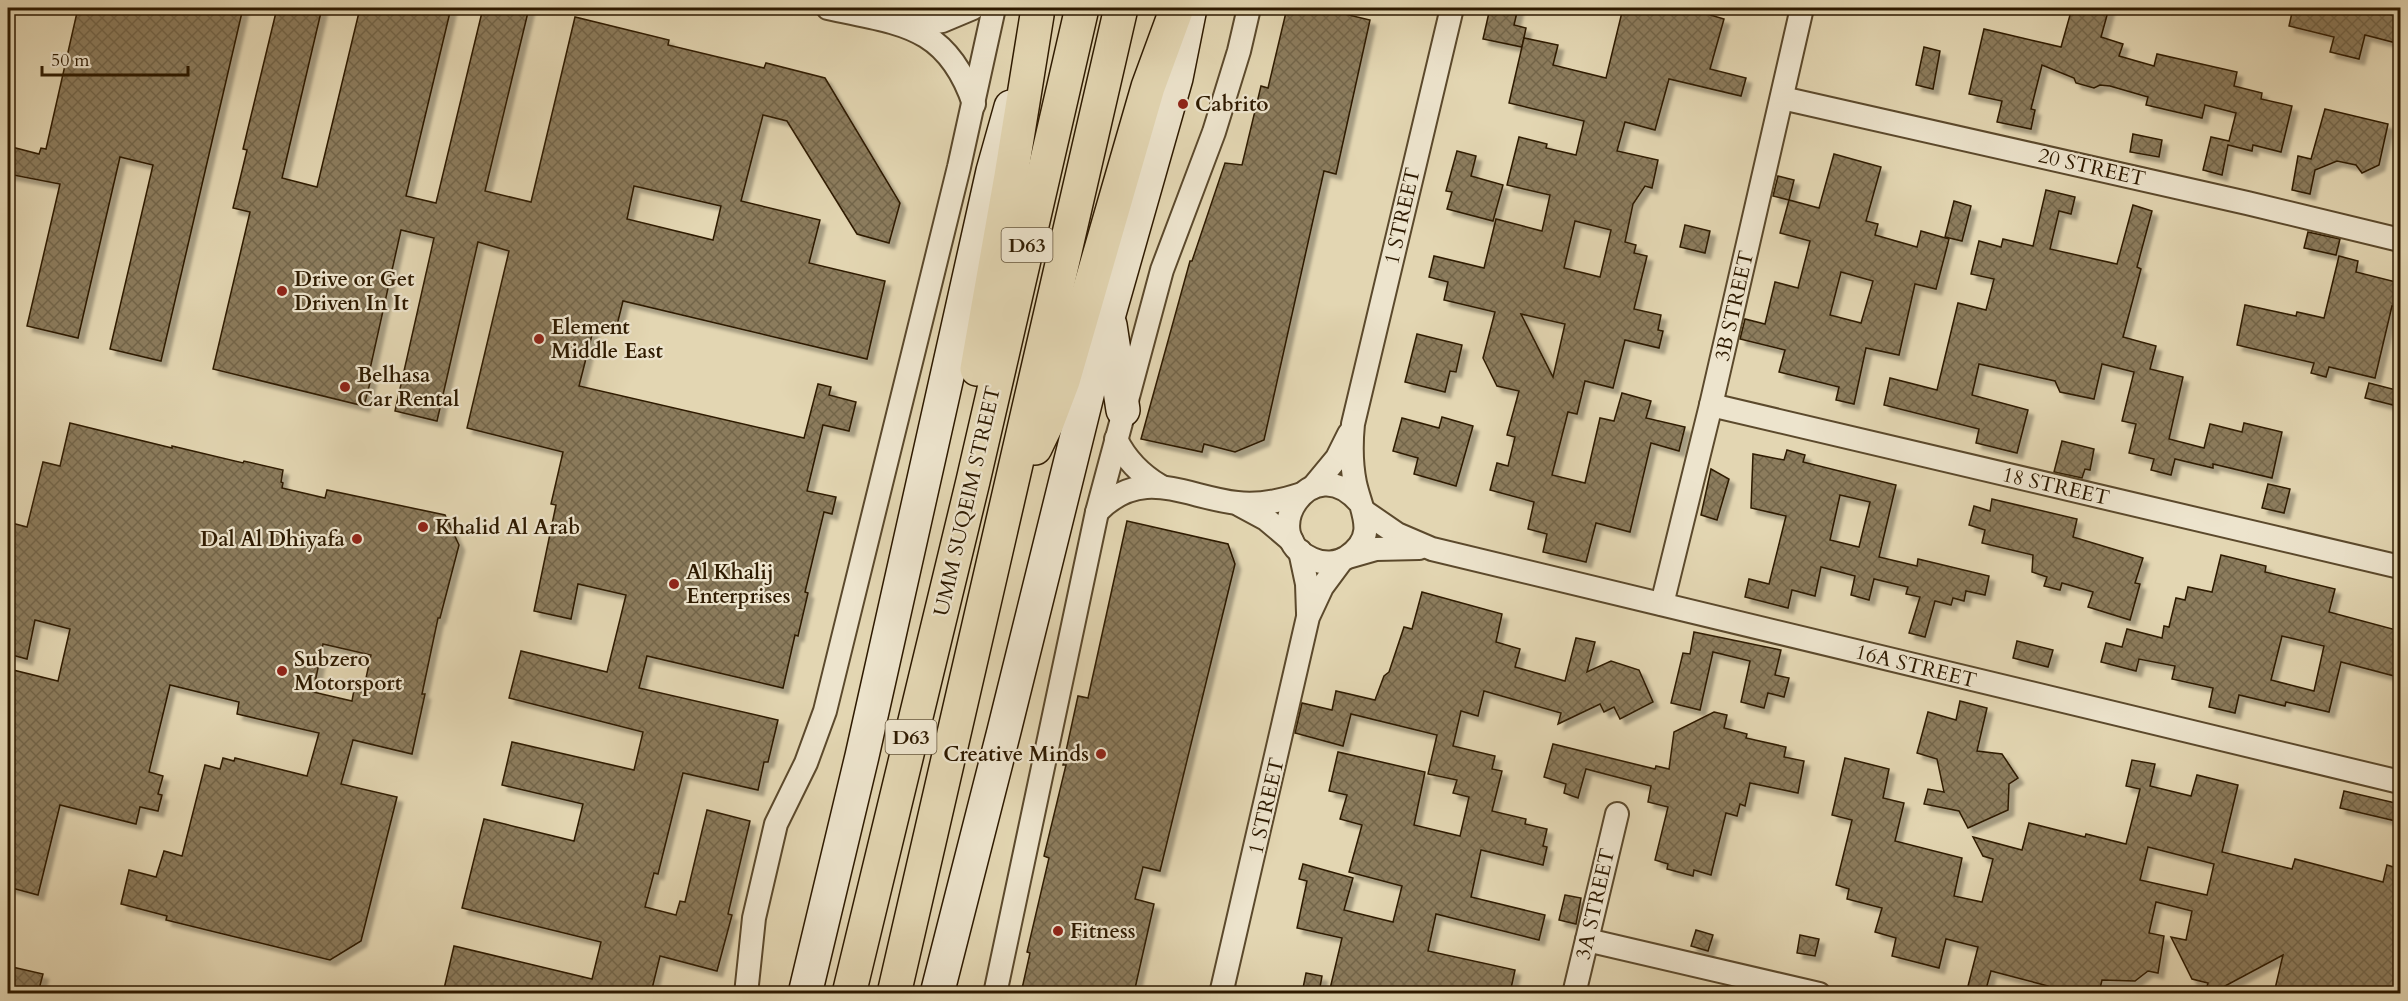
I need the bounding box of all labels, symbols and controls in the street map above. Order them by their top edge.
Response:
scale bar [42,39,188,77]
text: 50 m [51,48,90,73]
place label: Cabrito [1195,90,1269,119]
marker: Cabrito [1176,97,1190,111]
street label: 20 STREET [2036,141,2148,194]
street label: 1 STREET [1377,165,1428,267]
road number: D63 [1002,228,1052,262]
street label: 3B STREET [1708,248,1761,364]
place label: Drive or Get Driven In It [294,265,415,318]
marker: Drive or Get Driven In It [275,284,289,298]
place label: Element Middle East [551,313,664,366]
marker: Element Middle East [532,332,546,346]
place label: Belhasa Car Rental [357,361,459,414]
marker: Belhasa Car Rental [338,380,352,394]
street label: UMM SUQEIM STREET [927,383,1008,619]
street label: 18 STREET [2000,460,2112,513]
place label: Khalid Al Arab [435,513,580,542]
marker: Khalid Al Arab [416,520,430,534]
place label: Dal Al Dhiyafa [200,525,346,554]
marker: Dal Al Dhiyafa [350,532,364,546]
place label: Al Khalij Enterprises [686,558,791,611]
marker: Al Khalij Enterprises [667,577,681,591]
street label: 16A STREET [1852,637,1979,696]
place label: Subzero Motorsport [294,645,403,698]
marker: Subzero Motorsport [275,664,289,678]
road number: D63 [886,720,936,754]
place label: Creative Minds [943,740,1089,769]
marker: Creative Minds [1094,747,1108,761]
street label: 1 STREET [1241,755,1292,857]
street label: 3A STREET [1569,846,1622,962]
place label: Fitness [1070,917,1136,946]
marker: Fitness [1051,924,1065,938]

